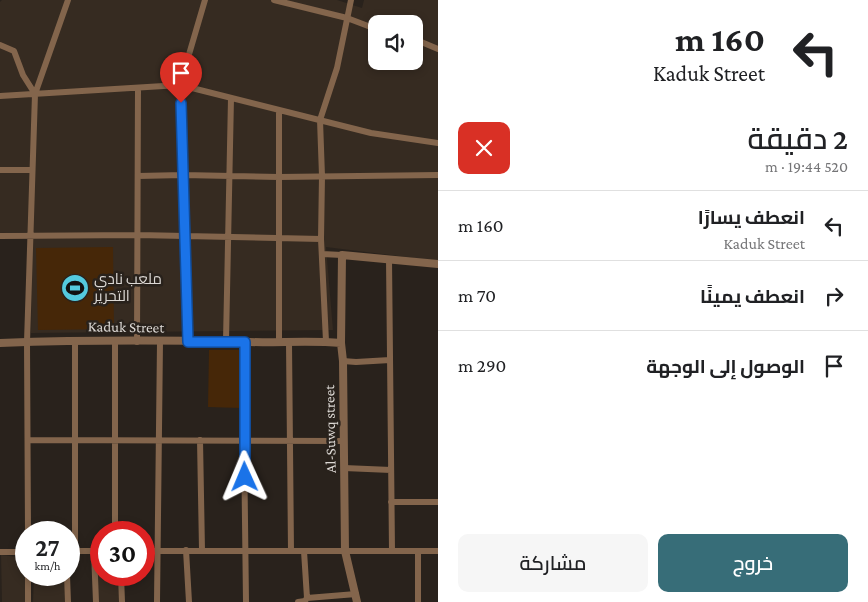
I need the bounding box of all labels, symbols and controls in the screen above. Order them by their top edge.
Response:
map controls [368,15,423,70]
button: sound [368,15,423,70]
text: 160 m [675,20,765,59]
icon: left [783,20,848,85]
pin [160,52,202,103]
icon: arrive [167,59,195,87]
text: Kaduk Street [653,61,765,86]
button: close [458,122,510,174]
text: 2 دقيقة [748,122,848,155]
text: 520 m · 19:44 [765,158,848,175]
text: انعطف يسارًا [698,207,805,228]
icon: left [820,212,848,240]
text: 160 m [458,215,504,236]
text: Kaduk Street [724,235,805,252]
place label: ملعب نادي التحرير [93,271,162,305]
sports icon: ملعب نادي التحرير [60,273,90,303]
icon: right [820,282,848,310]
text: 70 m [458,285,496,306]
text: انعطف يمينًا [700,286,805,307]
street label: Kaduk Street [88,318,165,336]
icon: arrive [820,352,848,380]
text: 290 m [458,355,506,376]
text: الوصول إلى الوجهة [646,356,805,377]
street label: Al-Suwq street [321,384,340,473]
position arrow [218,450,270,502]
speed limit sign: 30 [90,521,155,586]
text: 27 [35,534,60,561]
button: مشاركة [458,534,648,592]
button: خروج [658,534,848,592]
text: km/h [35,559,60,573]

